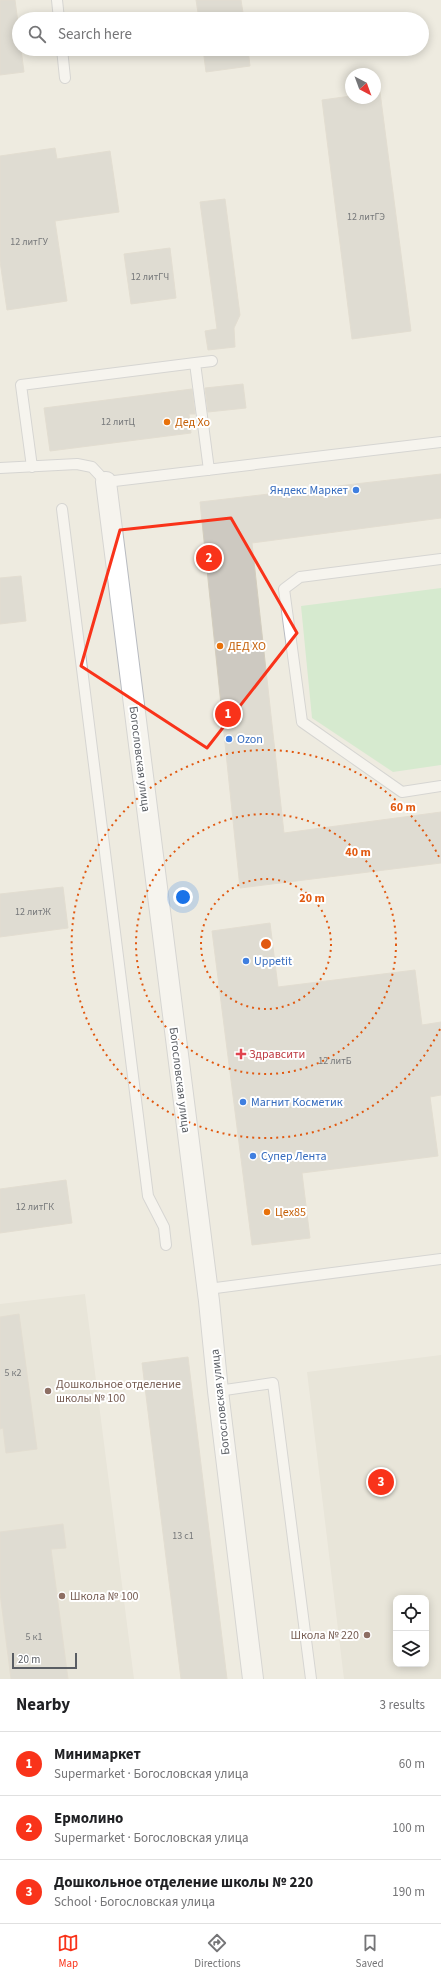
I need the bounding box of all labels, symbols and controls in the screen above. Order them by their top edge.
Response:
search box [12,12,429,56]
icon: search [26,23,48,45]
text: Search here [58,24,132,45]
north arrow [345,68,381,104]
house number: 12 литГЭ [347,210,385,224]
house number: 12 литГУ [10,235,49,249]
house number: 12 литГЧ [131,270,169,284]
place label: Дед Хо [175,414,210,431]
house number: 12 литЦ [101,415,136,429]
marker: Дед Хо [162,417,172,427]
place label: Яндекс Маркет [270,482,348,499]
marker: Яндекс Маркет [351,485,361,495]
pin: 2 [196,543,222,573]
place label: ДЕД ХО [228,638,266,655]
marker: ДЕД ХО [215,641,225,651]
pin: 1 [215,699,241,729]
street label: Богословская улица [125,705,154,813]
place label: Ozon [237,731,263,748]
marker: Ozon [224,734,234,744]
text: 60 m [390,799,416,816]
text: 40 m [345,844,371,861]
your location [173,887,193,907]
text: 20 m [299,890,325,907]
house number: 12 литЖ [15,905,52,919]
centre of rings [259,937,273,951]
place label: Uppetit [254,953,292,970]
marker: Uppetit [241,956,251,966]
street label: Богословская улица [165,1026,194,1134]
place label: Здравсити [249,1046,305,1063]
marker: Здравсити [236,1049,246,1059]
house number: 12 литБ [318,1054,352,1068]
place label: Магнит Косметик [251,1094,343,1111]
marker: Магнит Косметик [238,1097,248,1107]
place label: Супер Лента [261,1148,327,1165]
marker: Супер Лента [248,1151,258,1161]
house number: 12 литГК [16,1200,54,1214]
place label: Цех85 [275,1204,306,1221]
marker: Цех85 [262,1207,272,1217]
street label: Богословская улица [206,1348,235,1456]
house number: 5 к2 [5,1366,21,1380]
place label: Дошкольное отделение школы № 100 [56,1376,181,1407]
marker: Дошкольное отделение школы № 100 [43,1386,53,1396]
pin: 3 [368,1467,394,1497]
house number: 13 с1 [172,1529,194,1543]
place label: Школа № 100 [70,1588,139,1605]
marker: Школа № 100 [57,1591,67,1601]
map controls [393,1595,429,1667]
button: locate [393,1595,429,1631]
place label: Школа № 220 [290,1627,359,1644]
house number: 5 к1 [26,1630,42,1644]
marker: Школа № 220 [362,1630,372,1640]
button: layers [393,1631,429,1667]
scale bar [12,1651,77,1670]
text: 20 m [18,1652,40,1667]
text: Nearby [16,1693,70,1717]
text: 3 results [380,1696,425,1714]
text: Минимаркет [54,1744,141,1765]
text: 1 [26,1755,32,1773]
text: 60 m [399,1755,425,1773]
text: Supermarket · Богословская улица [54,1765,249,1783]
text: Ермолино [54,1808,123,1829]
text: 2 [26,1819,32,1837]
text: 100 m [392,1819,425,1837]
text: Supermarket · Богословская улица [54,1829,249,1847]
text: Дошкольное отделение школы № 220 [54,1872,313,1893]
text: 3 [26,1883,32,1901]
text: 190 m [392,1883,425,1901]
text: School · Богословская улица [54,1893,215,1911]
tab: Map [57,1932,79,1971]
tab: Directions [194,1932,241,1971]
tab: Saved [356,1932,384,1971]

